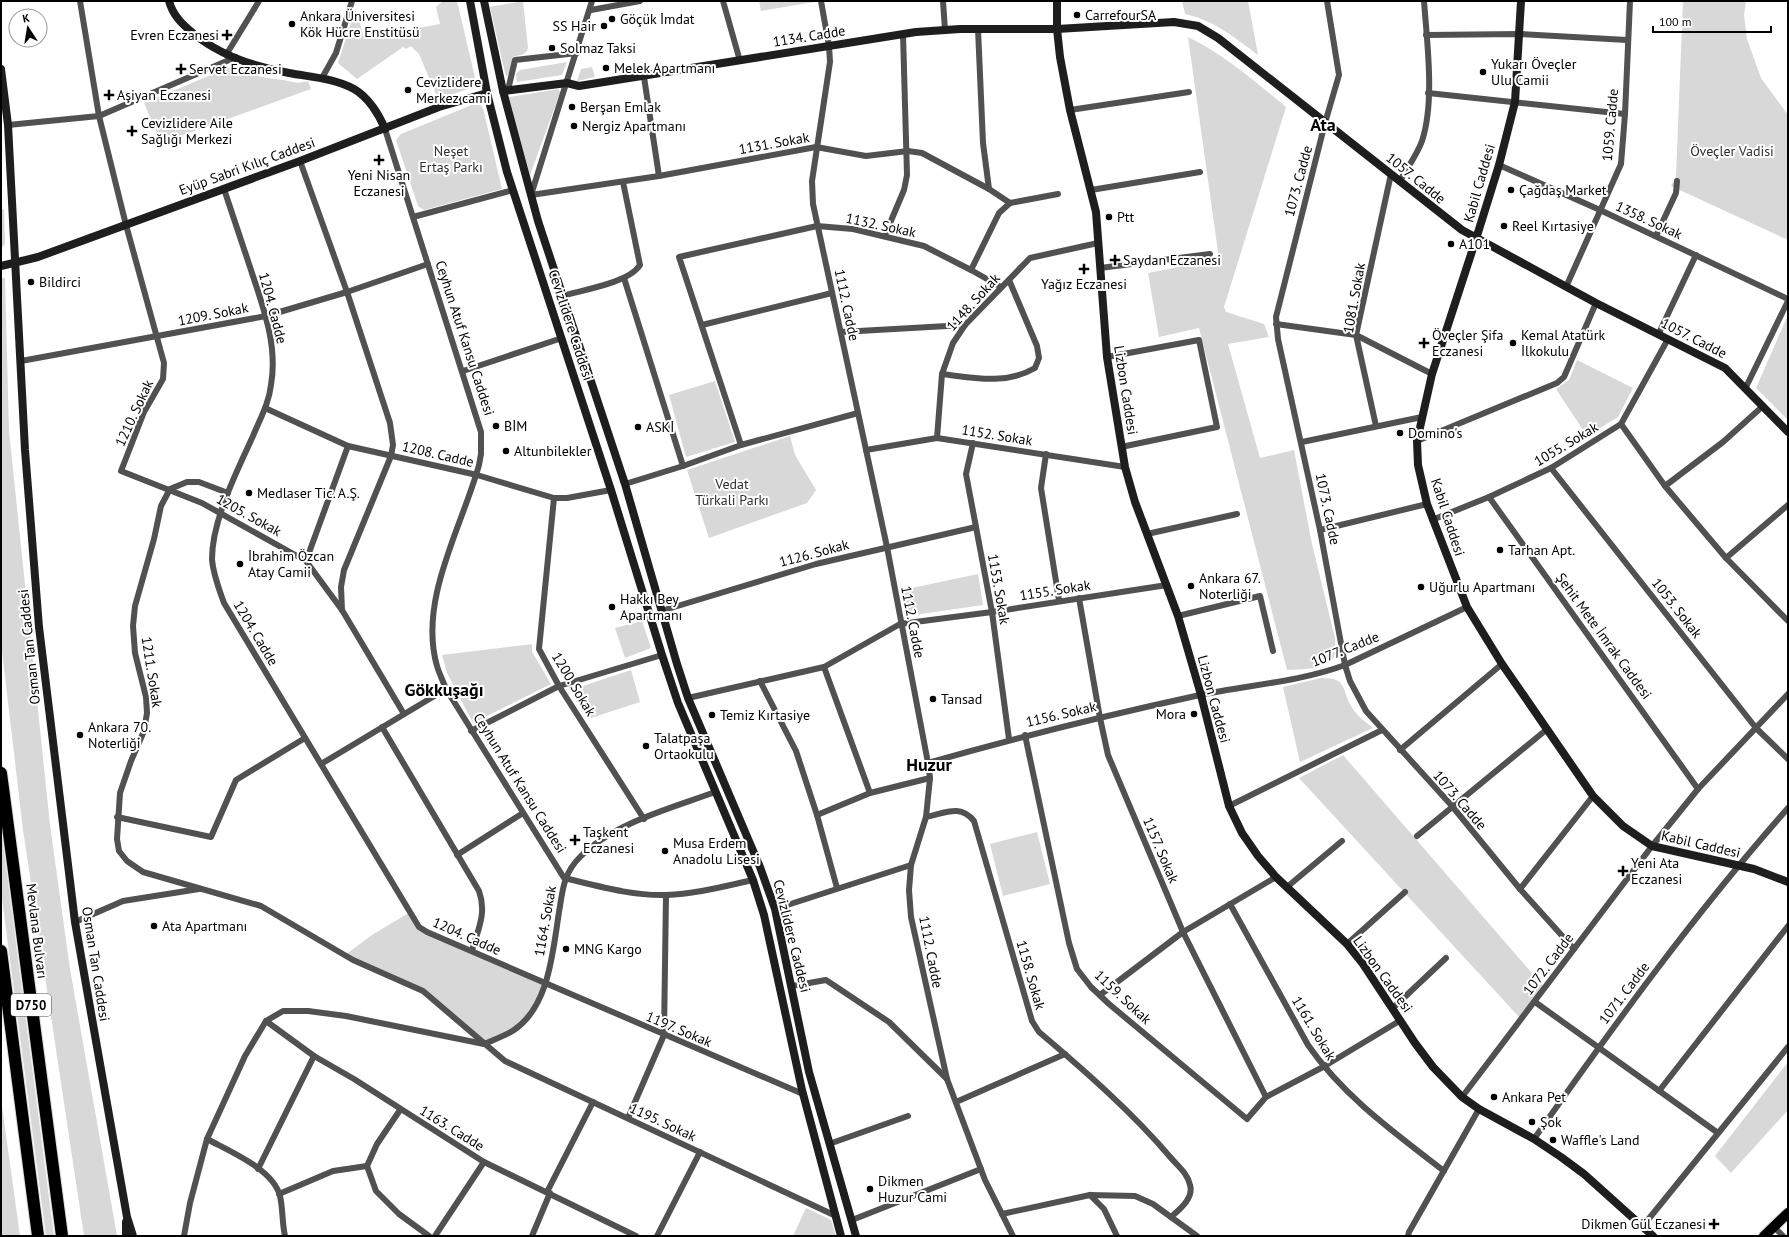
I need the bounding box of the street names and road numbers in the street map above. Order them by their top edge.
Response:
street label: 1134. Cadde [772,21,846,51]
street label: 1059. Cadde [1598,88,1622,162]
street label: 1131. Sokak [737,128,811,158]
street label: Eyüp Sabri Kılıç Caddesi [177,133,317,199]
street label: Kabil Caddesi [1459,142,1499,224]
street label: 1073. Cadde [1280,143,1316,219]
street label: 1057. Cadde [1383,149,1449,207]
street label: 1358. Sokak [1613,197,1685,243]
street label: 1132. Sokak [844,209,918,241]
street label: Ceyhun Atuf Kansu Caddesi [431,258,499,418]
street label: 1081. Sokak [1339,261,1369,335]
street label: Cevizlidere Caddesi [545,267,597,383]
street label: 1112. Cadde [831,267,863,343]
street label: 1148. Sokak [942,269,1004,335]
street label: 1204. Cadde [255,270,291,346]
street label: 1209. Sokak [176,298,250,330]
street label: 1057. Cadde [1658,314,1730,362]
street label: Lizbon Caddesi [1110,344,1142,436]
street label: 1210. Sokak [111,377,157,449]
street label: 1055. Sokak [1531,418,1602,470]
street label: 1152. Sokak [960,421,1034,450]
street label: 1208. Cadde [400,437,476,471]
street label: 1073. Cadde [1312,471,1344,547]
street label: Kabil Caddesi [1427,476,1469,558]
street label: 1205. Sokak [213,490,285,540]
street label: 1126. Sokak [777,535,851,571]
street label: 1153. Sokak [984,552,1014,626]
street label: Şehit Mete İmrak Caddesi [1552,569,1656,703]
street label: 1053. Sokak [1648,574,1706,642]
street label: 1155. Sokak [1018,575,1092,604]
street label: 1112. Cadde [897,584,929,660]
street label: Osman Tan Caddesi [14,588,44,706]
street label: 1204. Cadde [229,597,283,669]
street label: 1077. Cadde [1308,627,1382,671]
street label: 1211. Sokak [138,635,167,709]
street label: 1200. Sokak [548,649,600,720]
street label: Lizbon Caddesi [1194,653,1234,745]
street label: 1156. Sokak [1024,697,1098,731]
street label: Ceyhun Atuf Kansu Caddesi [469,710,571,856]
street label: 1073. Cadde [1429,767,1491,833]
street label: 1157. Sokak [1139,814,1183,886]
street label: Kabil Caddesi [1660,826,1742,862]
street label: Cevizlidere Caddesi [769,878,815,994]
street label: Mevlana Bulvarı [22,882,52,980]
street label: 1164. Sokak [530,884,560,958]
street label: Osman Tan Caddesi [78,905,114,1023]
street label: 1204. Cadde [430,913,504,959]
street label: 1112. Cadde [915,914,947,990]
street label: 1072. Cadde [1519,929,1577,999]
street label: Lizbon Caddesi [1349,932,1417,1016]
street label: 1158. Sokak [1012,938,1050,1012]
street label: 1071. Cadde [1595,958,1653,1028]
street label: 1159. Sokak [1091,966,1155,1028]
street label: 1161. Sokak [1288,993,1340,1064]
road number: D750 [11,994,51,1016]
street label: 1197. Sokak [643,1007,715,1051]
street label: 1195. Sokak [627,1099,699,1145]
street label: 1163. Cadde [416,1101,488,1155]

